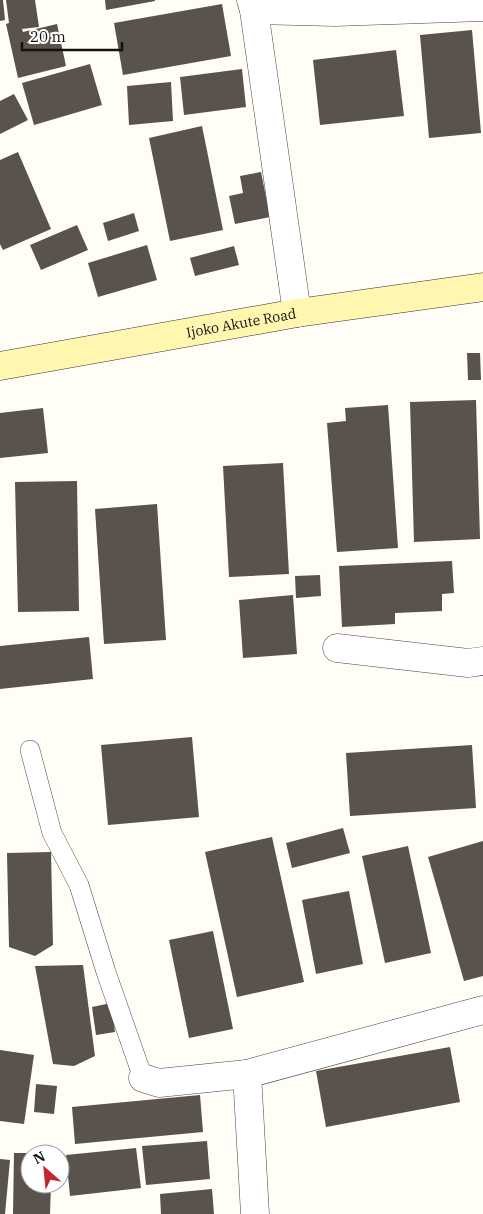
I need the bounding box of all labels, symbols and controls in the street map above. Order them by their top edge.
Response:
scale bar [22,20,122,52]
text: 20 m [30,27,66,46]
street label: Ijoko Akute Road [185,304,298,342]
north arrow [20,1144,70,1194]
text: N [30,1147,48,1168]

